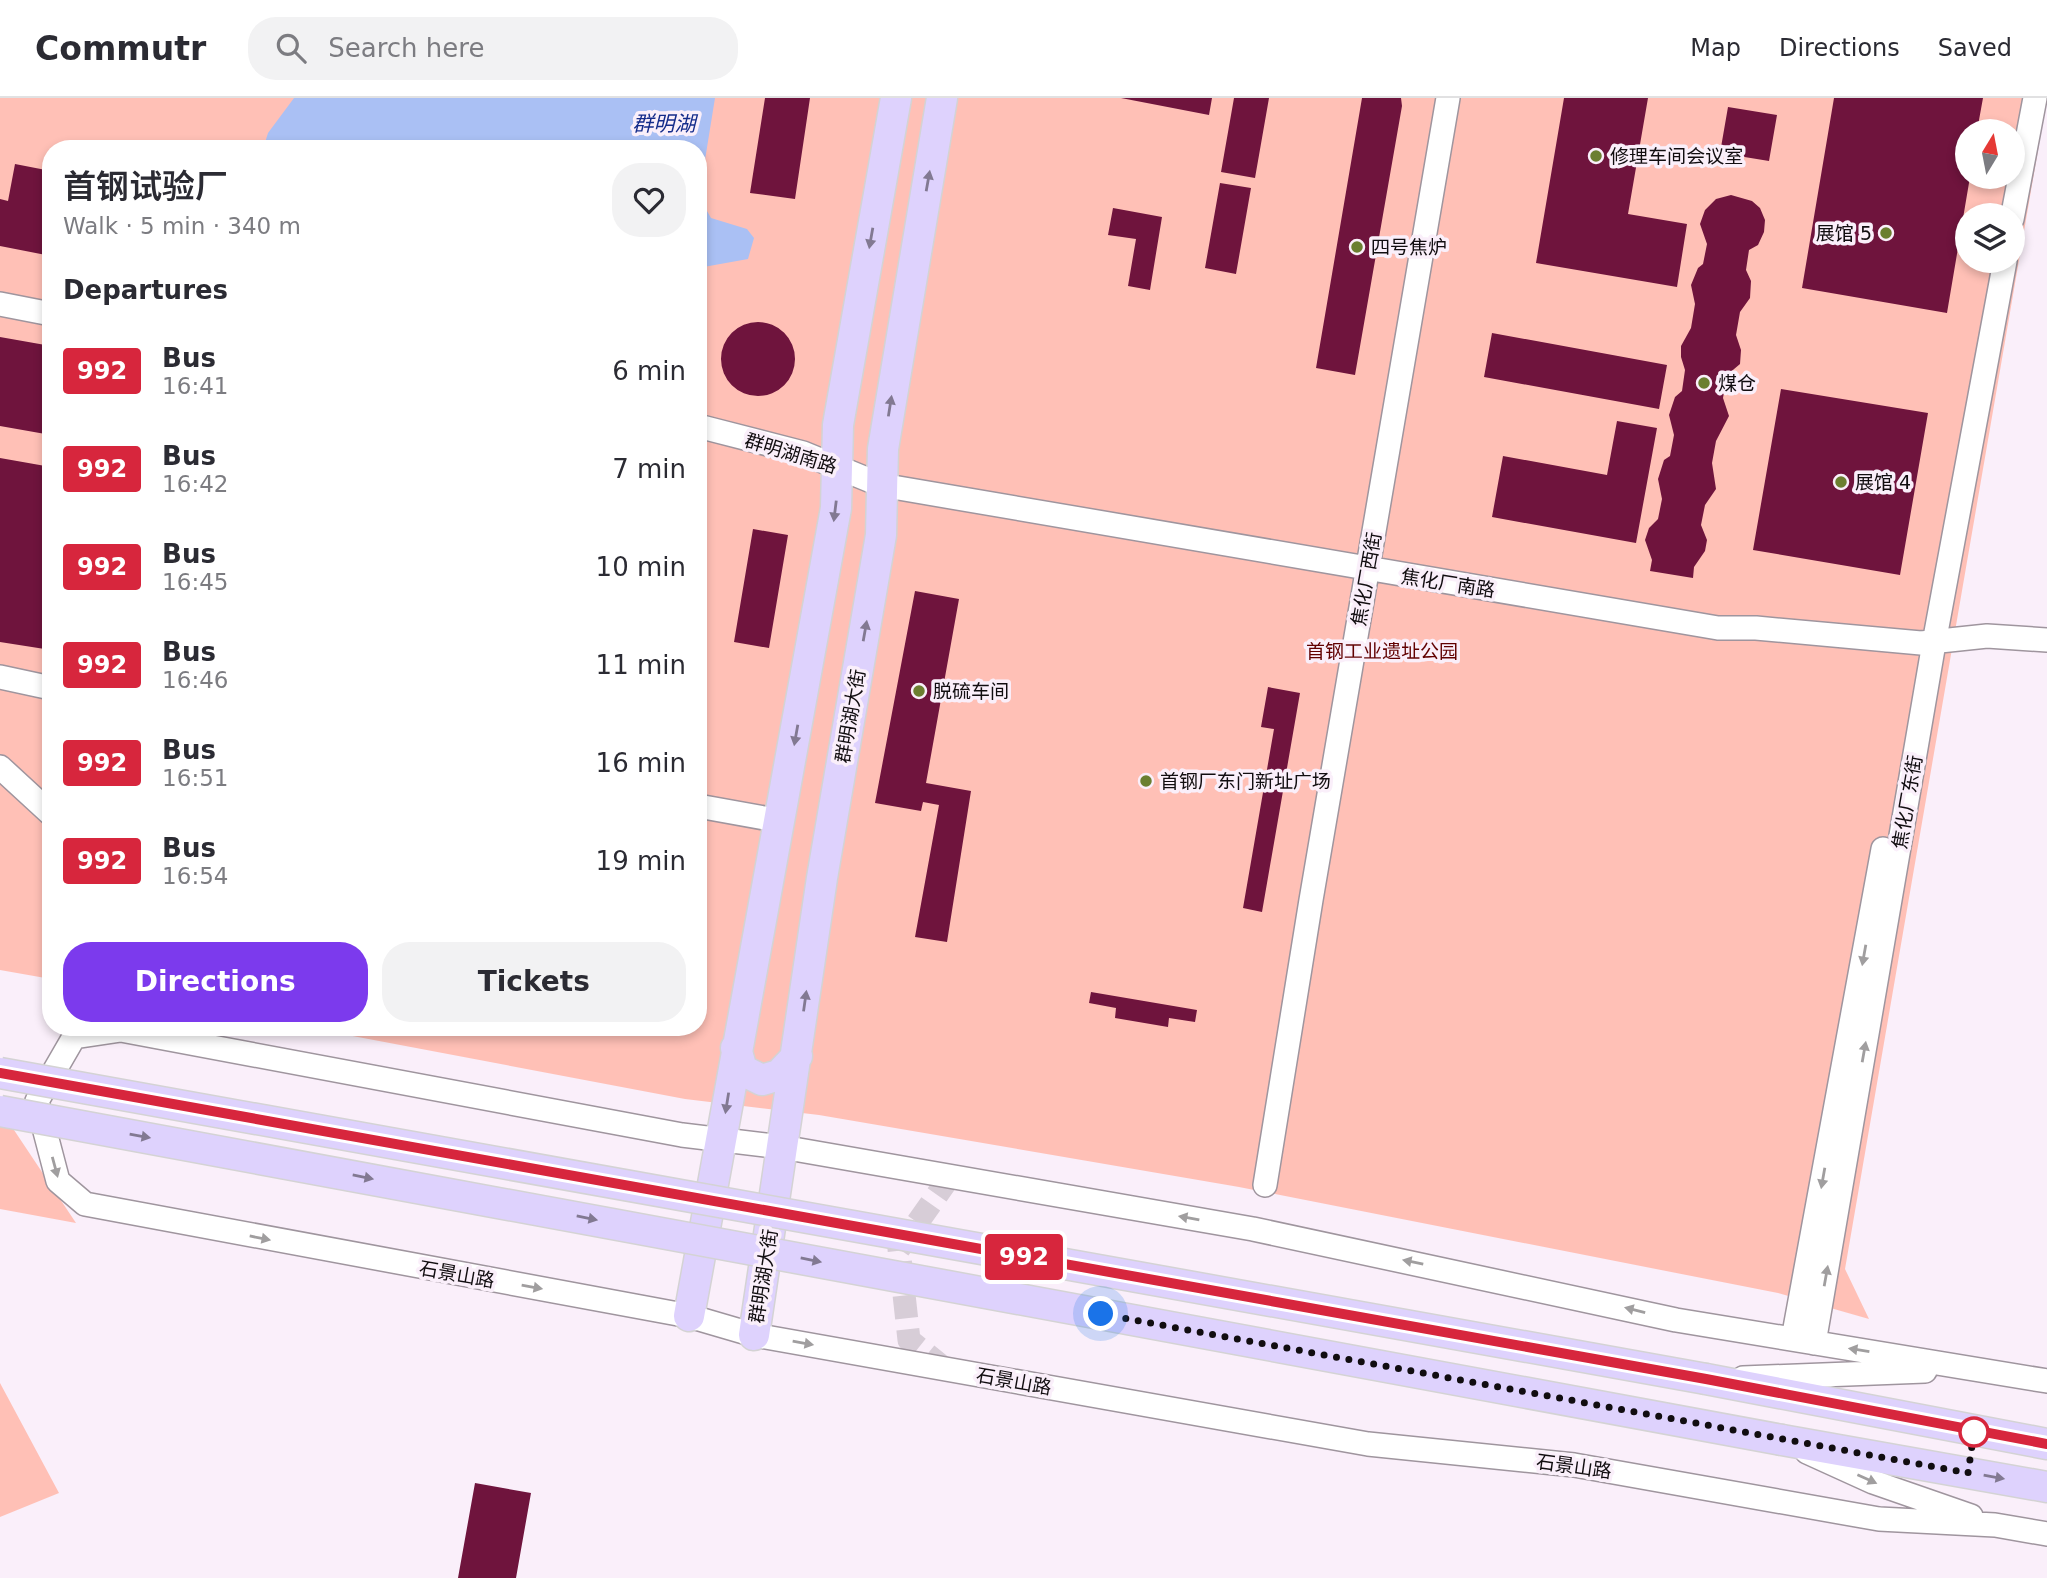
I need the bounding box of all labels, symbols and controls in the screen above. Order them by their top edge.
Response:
search box [248,17,738,80]
text: Commutr [35,29,206,68]
icon: search [272,29,310,67]
text: Search here [328,33,484,63]
text: Map [1690,34,1741,62]
text: Directions [1779,34,1900,62]
text: Saved [1938,34,2012,62]
water label: 群明湖 [633,112,698,136]
north arrow [1955,119,2025,189]
map controls [1955,119,2025,273]
place label: 修理车间会议室 [1610,145,1743,167]
marker: 修理车间会议室 [1588,148,1604,164]
button: heart [612,163,686,237]
text: 首钢试验厂 [63,167,228,206]
one-way arrow [922,170,933,192]
button: layers [1955,203,2025,273]
text: Walk · 5 min · 340 m [63,213,301,239]
place label: 展馆 5 [1816,222,1872,244]
marker: 展馆 5 [1878,225,1894,241]
one-way arrow [866,227,877,249]
place label: 四号焦炉 [1371,236,1447,258]
marker: 四号焦炉 [1349,239,1365,255]
text: Departures [63,275,228,305]
text: Bus [162,343,216,373]
text: 6 min [612,356,686,386]
text: 992 [77,357,127,385]
place label: 煤仓 [1718,372,1756,394]
text: 16:41 [162,373,228,399]
marker: 煤仓 [1696,375,1712,391]
one-way arrow [885,394,896,416]
street label: 群明湖南路 [742,429,840,477]
text: Bus [162,441,216,471]
text: 7 min [612,454,686,484]
text: 992 [77,455,127,483]
text: 16:42 [162,471,228,497]
place label: 展馆 4 [1855,471,1911,493]
marker: 展馆 4 [1833,474,1849,490]
one-way arrow [829,500,840,522]
street label: 焦化厂西街 [1347,530,1385,628]
text: Bus [162,539,216,569]
text: 10 min [596,552,686,582]
text: 992 [77,553,127,581]
street label: 焦化厂南路 [1399,565,1497,601]
text: 16:45 [162,569,228,595]
one-way arrow [860,620,871,642]
text: Bus [162,637,216,667]
park label: 首钢工业遗址公园 [1306,640,1458,662]
text: 11 min [596,650,686,680]
text: 992 [77,651,127,679]
text: 16:46 [162,667,228,693]
street label: 群明湖大街 [831,667,869,765]
place label: 脱硫车间 [933,680,1009,702]
marker: 脱硫车间 [911,683,927,699]
one-way arrow [790,724,801,746]
text: Bus [162,735,216,765]
text: 16 min [596,748,686,778]
text: 992 [77,749,127,777]
street label: 焦化厂东街 [1888,753,1926,851]
text: 16:51 [162,765,228,791]
place label: 首钢厂东门新址广场 [1160,770,1331,792]
marker: 首钢厂东门新址广场 [1138,773,1154,789]
text: Bus [162,833,216,863]
text: 19 min [596,846,686,876]
text: 992 [77,847,127,875]
text: 16:54 [162,863,228,889]
button: Directions [63,942,368,1022]
button: Tickets [382,942,686,1022]
one-way arrow [1858,944,1869,966]
one-way arrow [799,990,810,1012]
one-way arrow [1859,1041,1870,1063]
one-way arrow [721,1092,732,1114]
one-way arrow [129,1131,151,1142]
one-way arrow [50,1157,61,1179]
one-way arrow [1817,1167,1828,1189]
one-way arrow [352,1171,374,1182]
one-way arrow [1178,1212,1200,1223]
one-way arrow [576,1213,598,1224]
street label: 群明湖大街 [745,1227,781,1325]
one-way arrow [249,1232,271,1243]
line badge: 992 [984,1234,1064,1280]
text: 992 [999,1243,1049,1271]
one-way arrow [800,1255,822,1266]
street label: 石景山路 [418,1257,496,1291]
one-way arrow [1402,1257,1424,1268]
one-way arrow [1821,1265,1832,1287]
one-way arrow [521,1282,543,1293]
your location [1083,1296,1118,1331]
one-way arrow [1624,1304,1646,1315]
one-way arrow [792,1338,814,1349]
one-way arrow [1848,1344,1870,1355]
street label: 石景山路 [975,1364,1053,1398]
unlabelled marker [1959,1417,1989,1447]
street label: 石景山路 [1535,1450,1613,1482]
one-way arrow [1983,1472,2005,1483]
one-way arrow [1856,1474,1877,1485]

